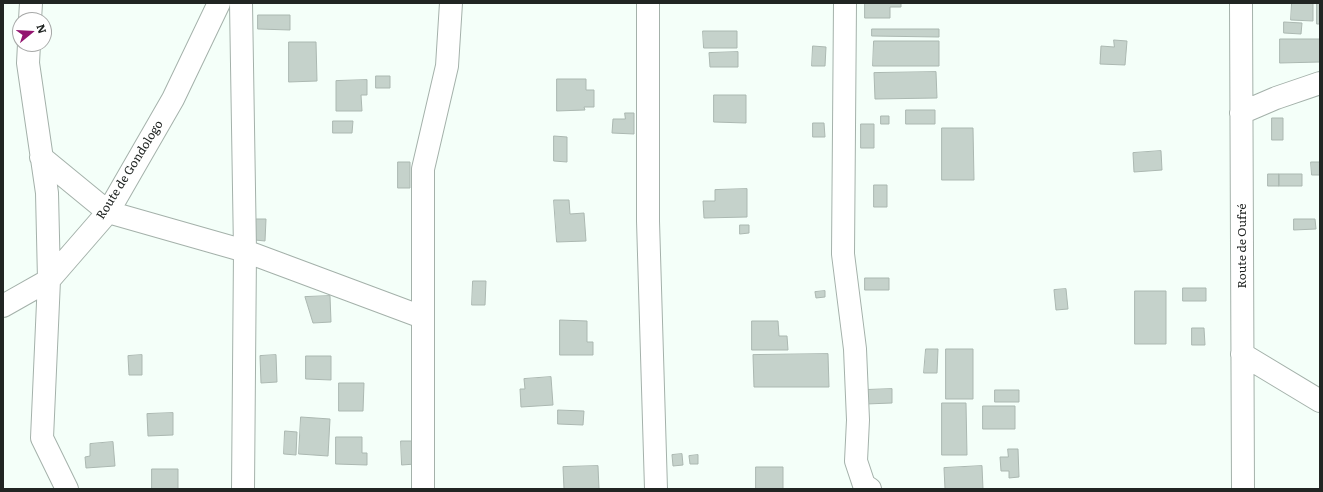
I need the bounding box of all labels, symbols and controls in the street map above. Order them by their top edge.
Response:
north arrow [12,12,52,52]
text: N [33,22,51,35]
street label: Route de Gondologo [94,118,166,222]
street label: Route de Oufré [1235,204,1249,288]

